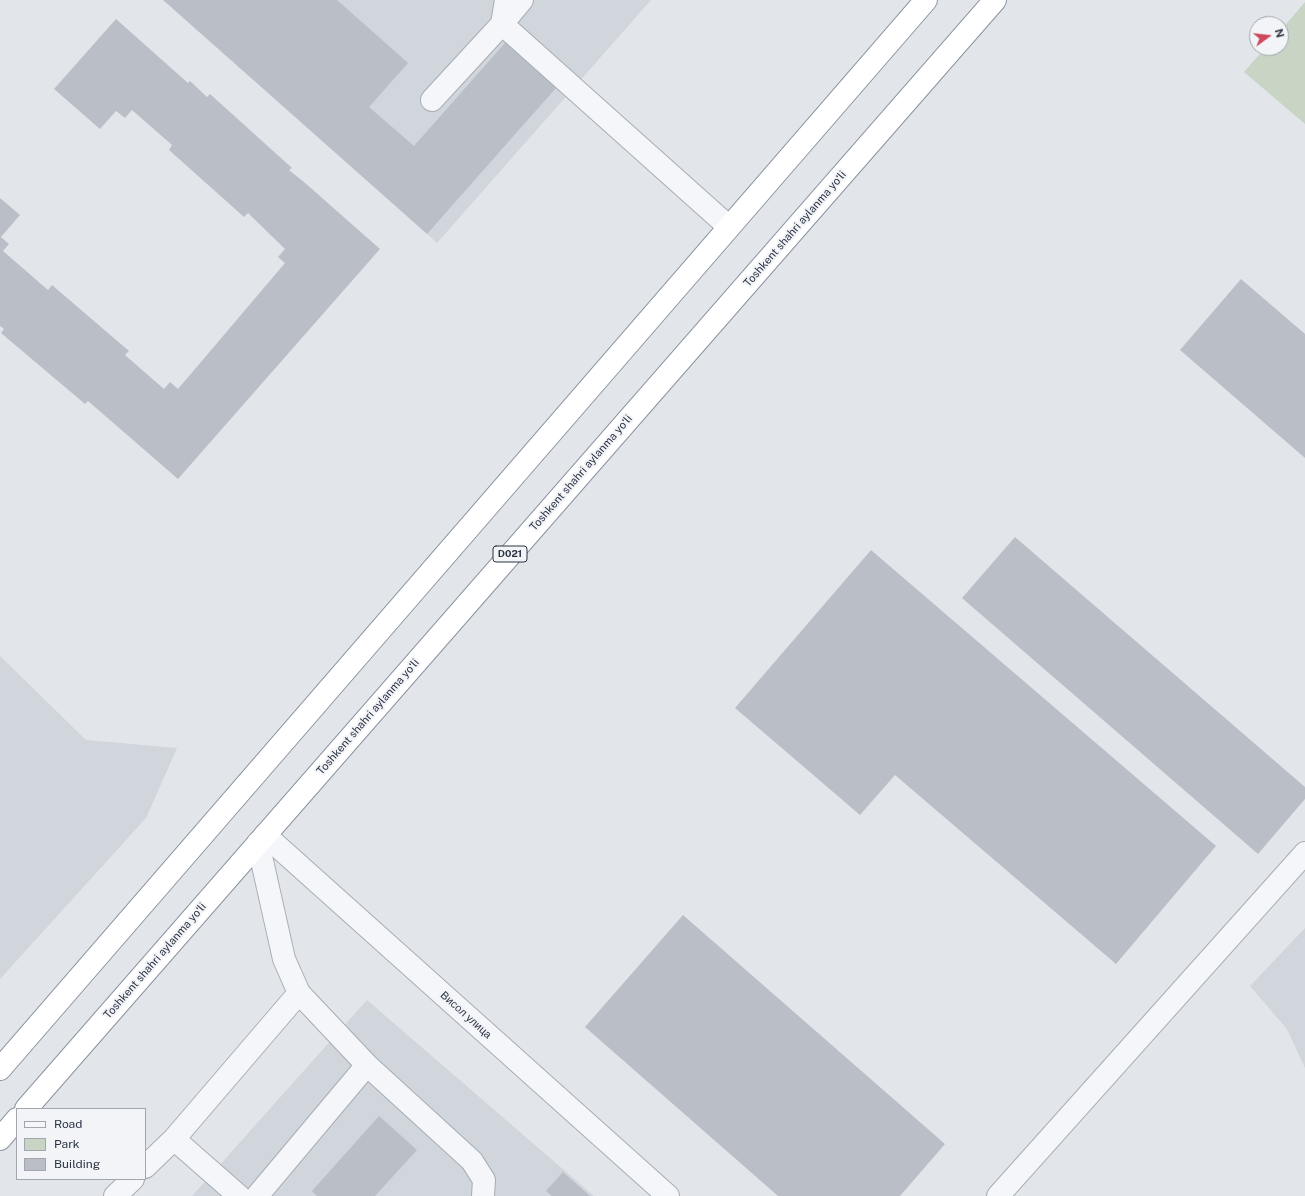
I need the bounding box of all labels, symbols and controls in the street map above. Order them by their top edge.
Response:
north arrow [1249,16,1289,56]
text: N [1273,27,1287,39]
street label: Toshkent shahri aylanma yoʻli [741,168,849,290]
street label: Toshkent shahri aylanma yoʻli [527,412,635,534]
road number: D021 [493,546,527,562]
street label: Toshkent shahri aylanma yoʻli [314,656,422,778]
street label: Toshkent shahri aylanma yoʻli [101,900,209,1022]
street label: Висол улица [438,989,494,1041]
legend [16,1108,146,1180]
text: Road [54,1117,82,1131]
text: Park [54,1137,80,1151]
text: Building [54,1157,100,1171]

